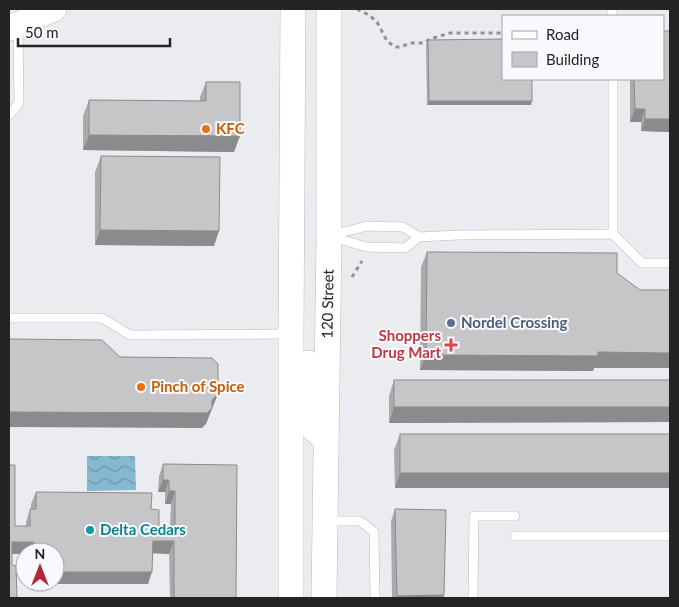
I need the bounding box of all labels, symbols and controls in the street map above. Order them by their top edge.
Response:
scale bar [18,15,170,47]
legend [502,15,664,80]
text: 50 m [25,23,59,41]
text: Road [546,25,579,43]
text: Building [546,50,599,68]
place label: KFC [216,119,245,137]
marker: KFC [200,123,212,135]
street label: 120 Street [317,268,337,339]
place label: Nordel Crossing [461,313,568,331]
marker: Nordel Crossing [445,317,457,329]
place label: Shoppers Drug Mart [371,326,441,361]
marker: Shoppers Drug Mart [445,339,457,351]
place label: Pinch of Spice [151,377,245,395]
marker: Pinch of Spice [135,381,147,393]
place label: Delta Cedars [100,520,186,538]
marker: Delta Cedars [84,524,96,536]
north arrow [15,542,65,592]
text: N [35,545,45,562]

